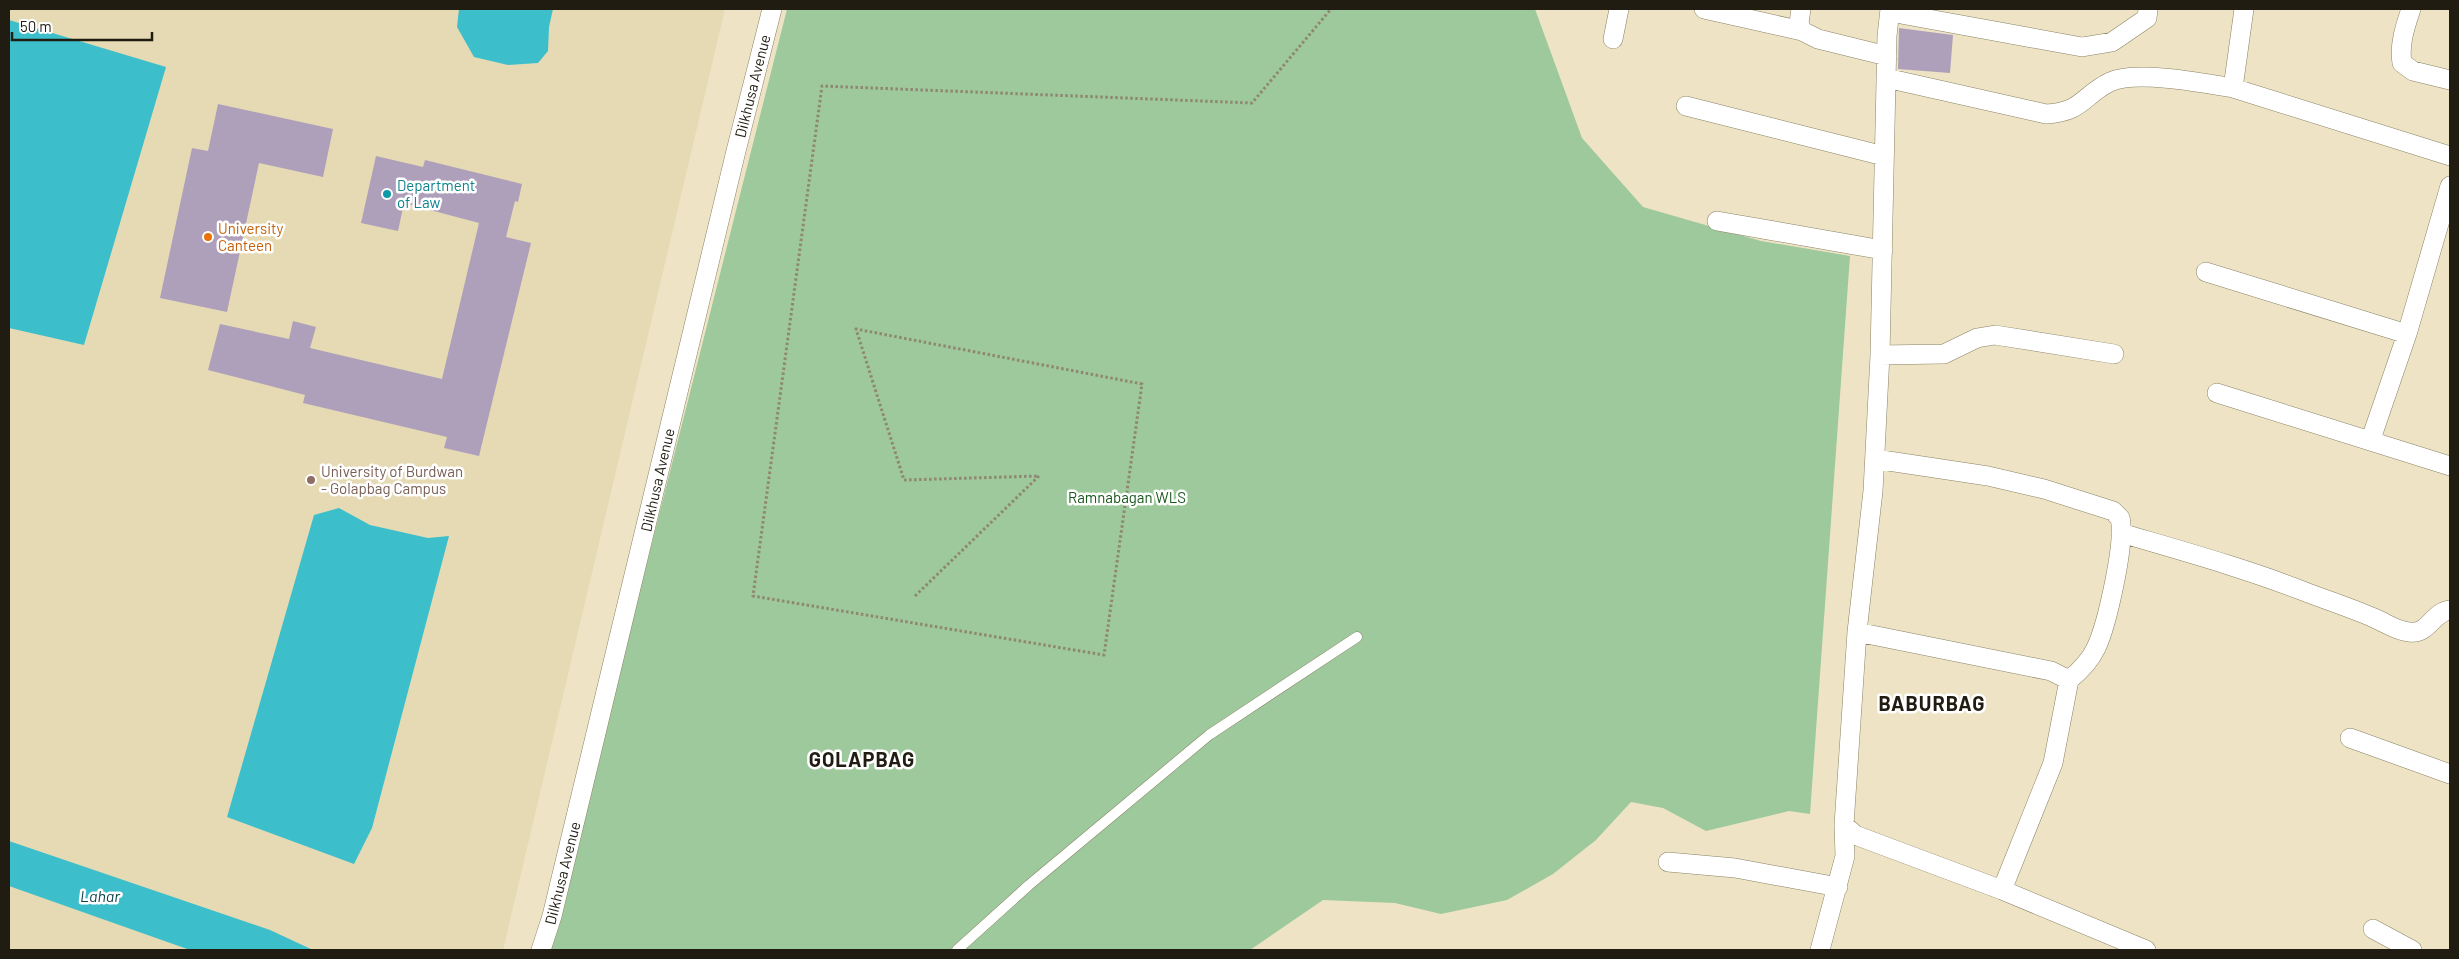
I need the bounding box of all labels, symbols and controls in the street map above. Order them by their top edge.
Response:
scale bar [12,10,152,42]
text: 50 m [20,17,52,35]
street label: Dilkhusa Avenue [730,33,774,139]
place label: Department of Law [397,176,475,211]
marker: Department of Law [381,188,393,200]
place label: University Canteen [218,219,283,254]
marker: University Canteen [202,231,214,243]
street label: Dilkhusa Avenue [636,426,678,534]
place label: University of Burdwan - Golapbag Campus [321,462,463,497]
marker: University of Burdwan - Golapbag Campus [305,474,317,486]
park label: Ramnabagan WLS [1068,488,1186,506]
district label: BABURBAG [1878,691,1986,715]
district label: GOLAPBAG [809,747,915,771]
street label: Dilkhusa Avenue [540,820,584,926]
water label: Lahar [80,886,121,905]

